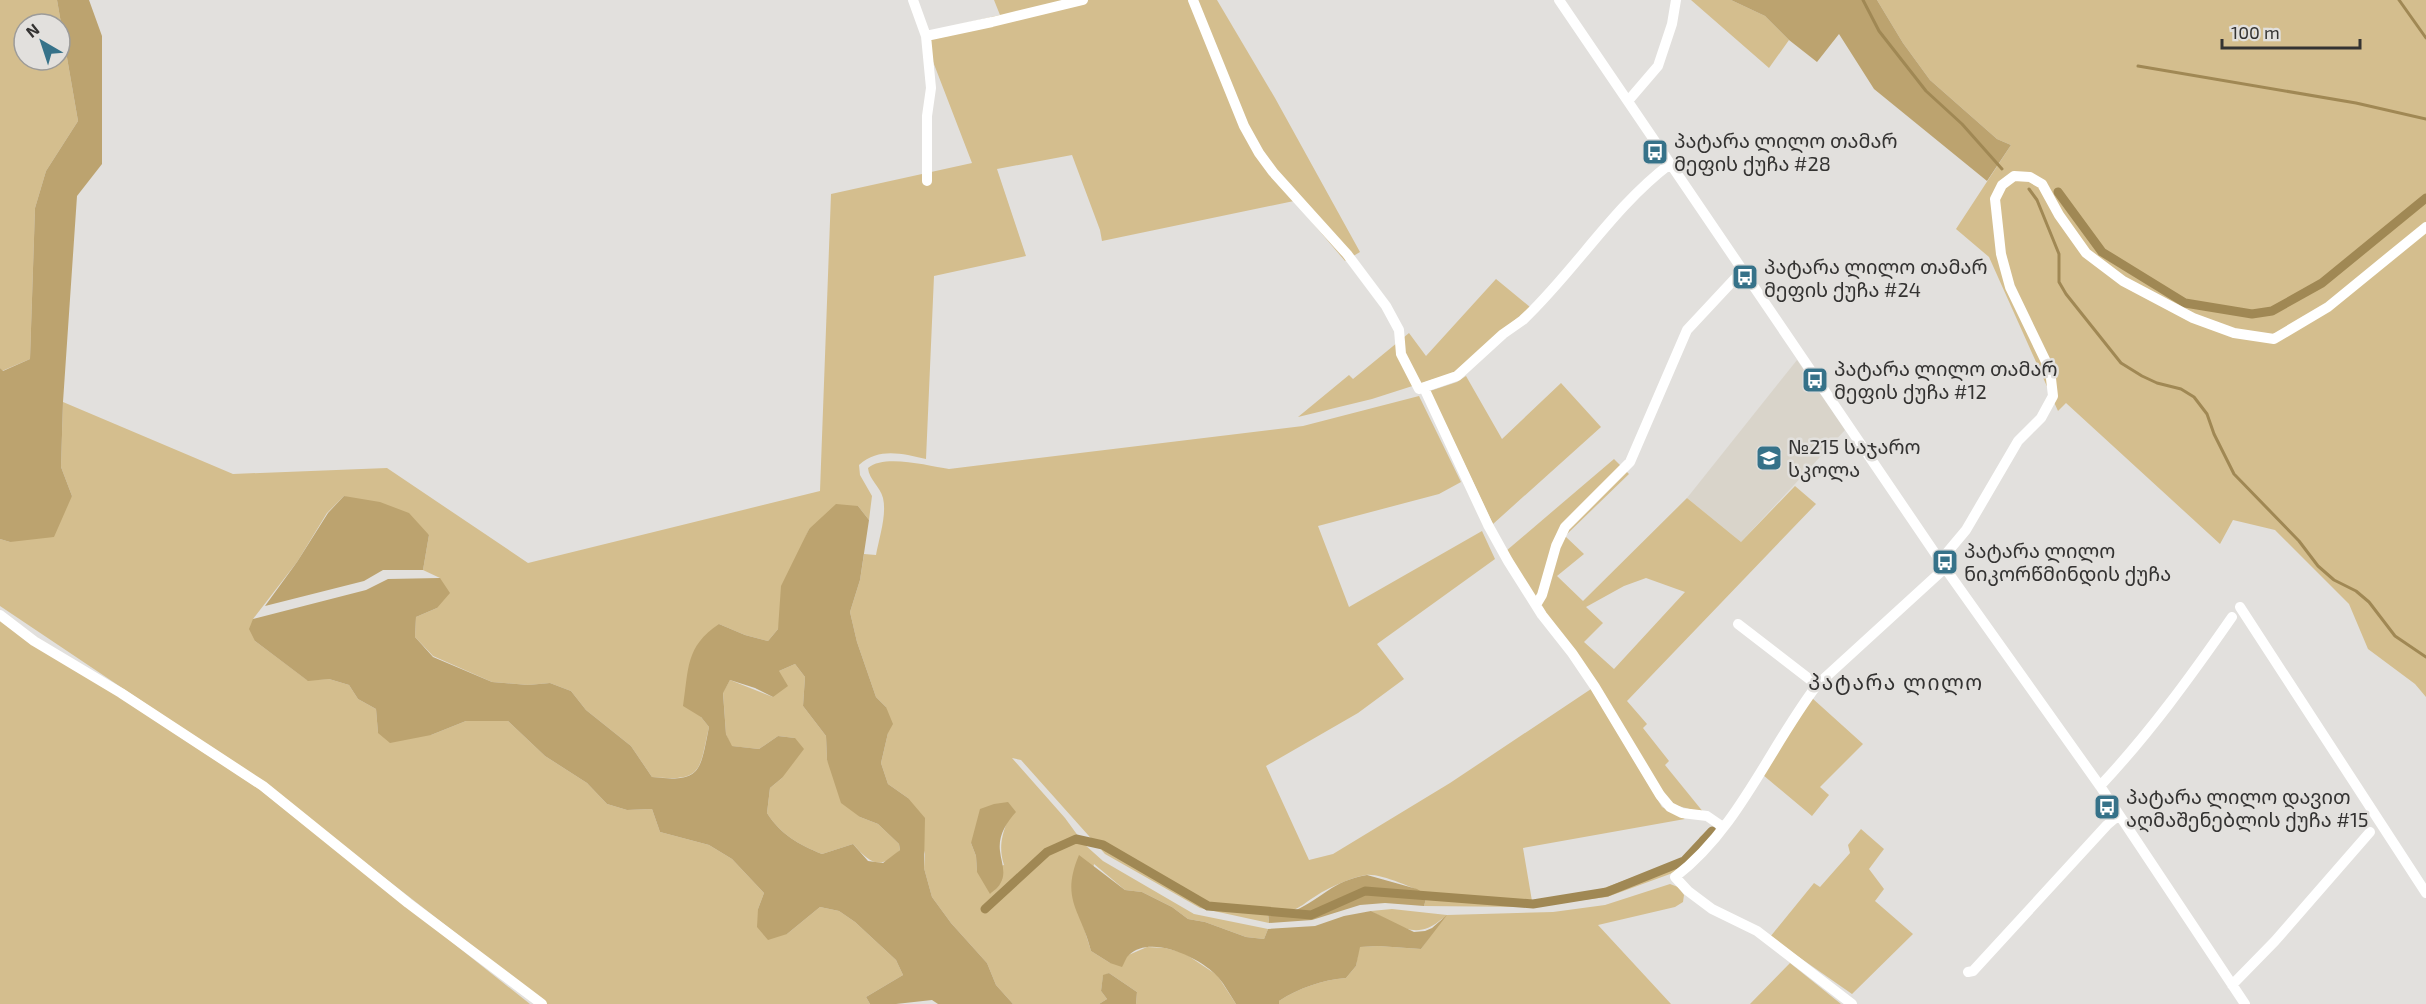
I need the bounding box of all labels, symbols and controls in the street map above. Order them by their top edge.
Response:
north arrow [12,12,72,72]
scale bar [2222,12,2360,50]
text: N [22,19,43,41]
text: 100 m [2231,21,2280,43]
place label: პატარა ლილო თამარ მეფის ქუჩა #28 [1674,128,1898,176]
bus stop icon: პატარა ლილო თამარ მეფის ქუჩა #28 [1640,137,1670,167]
place label: პატარა ლილო თამარ მეფის ქუჩა #24 [1764,254,1988,302]
bus stop icon: პატარა ლილო თამარ მეფის ქუჩა #24 [1730,262,1760,292]
place label: პატარა ლილო თამარ მეფის ქუჩა #12 [1834,356,2058,404]
bus stop icon: პატარა ლილო თამარ მეფის ქუჩა #12 [1800,365,1830,395]
place label: №215 საჯარო სკოლა [1788,434,1921,483]
school or university icon: №215 საჯარო სკოლა [1754,443,1784,473]
place label: პატარა ლილო ნიკორწმინდის ქუჩა [1964,538,2171,587]
bus stop icon: პატარა ლილო ნიკორწმინდის ქუჩა [1930,547,1960,577]
district label: პატარა ლილო [1808,669,1984,696]
place label: პატარა ლილო დავით აღმაშენებლის ქუჩა #15 [2126,784,2369,833]
bus stop icon: პატარა ლილო დავით აღმაშენებლის ქუჩა #15 [2092,792,2122,822]

